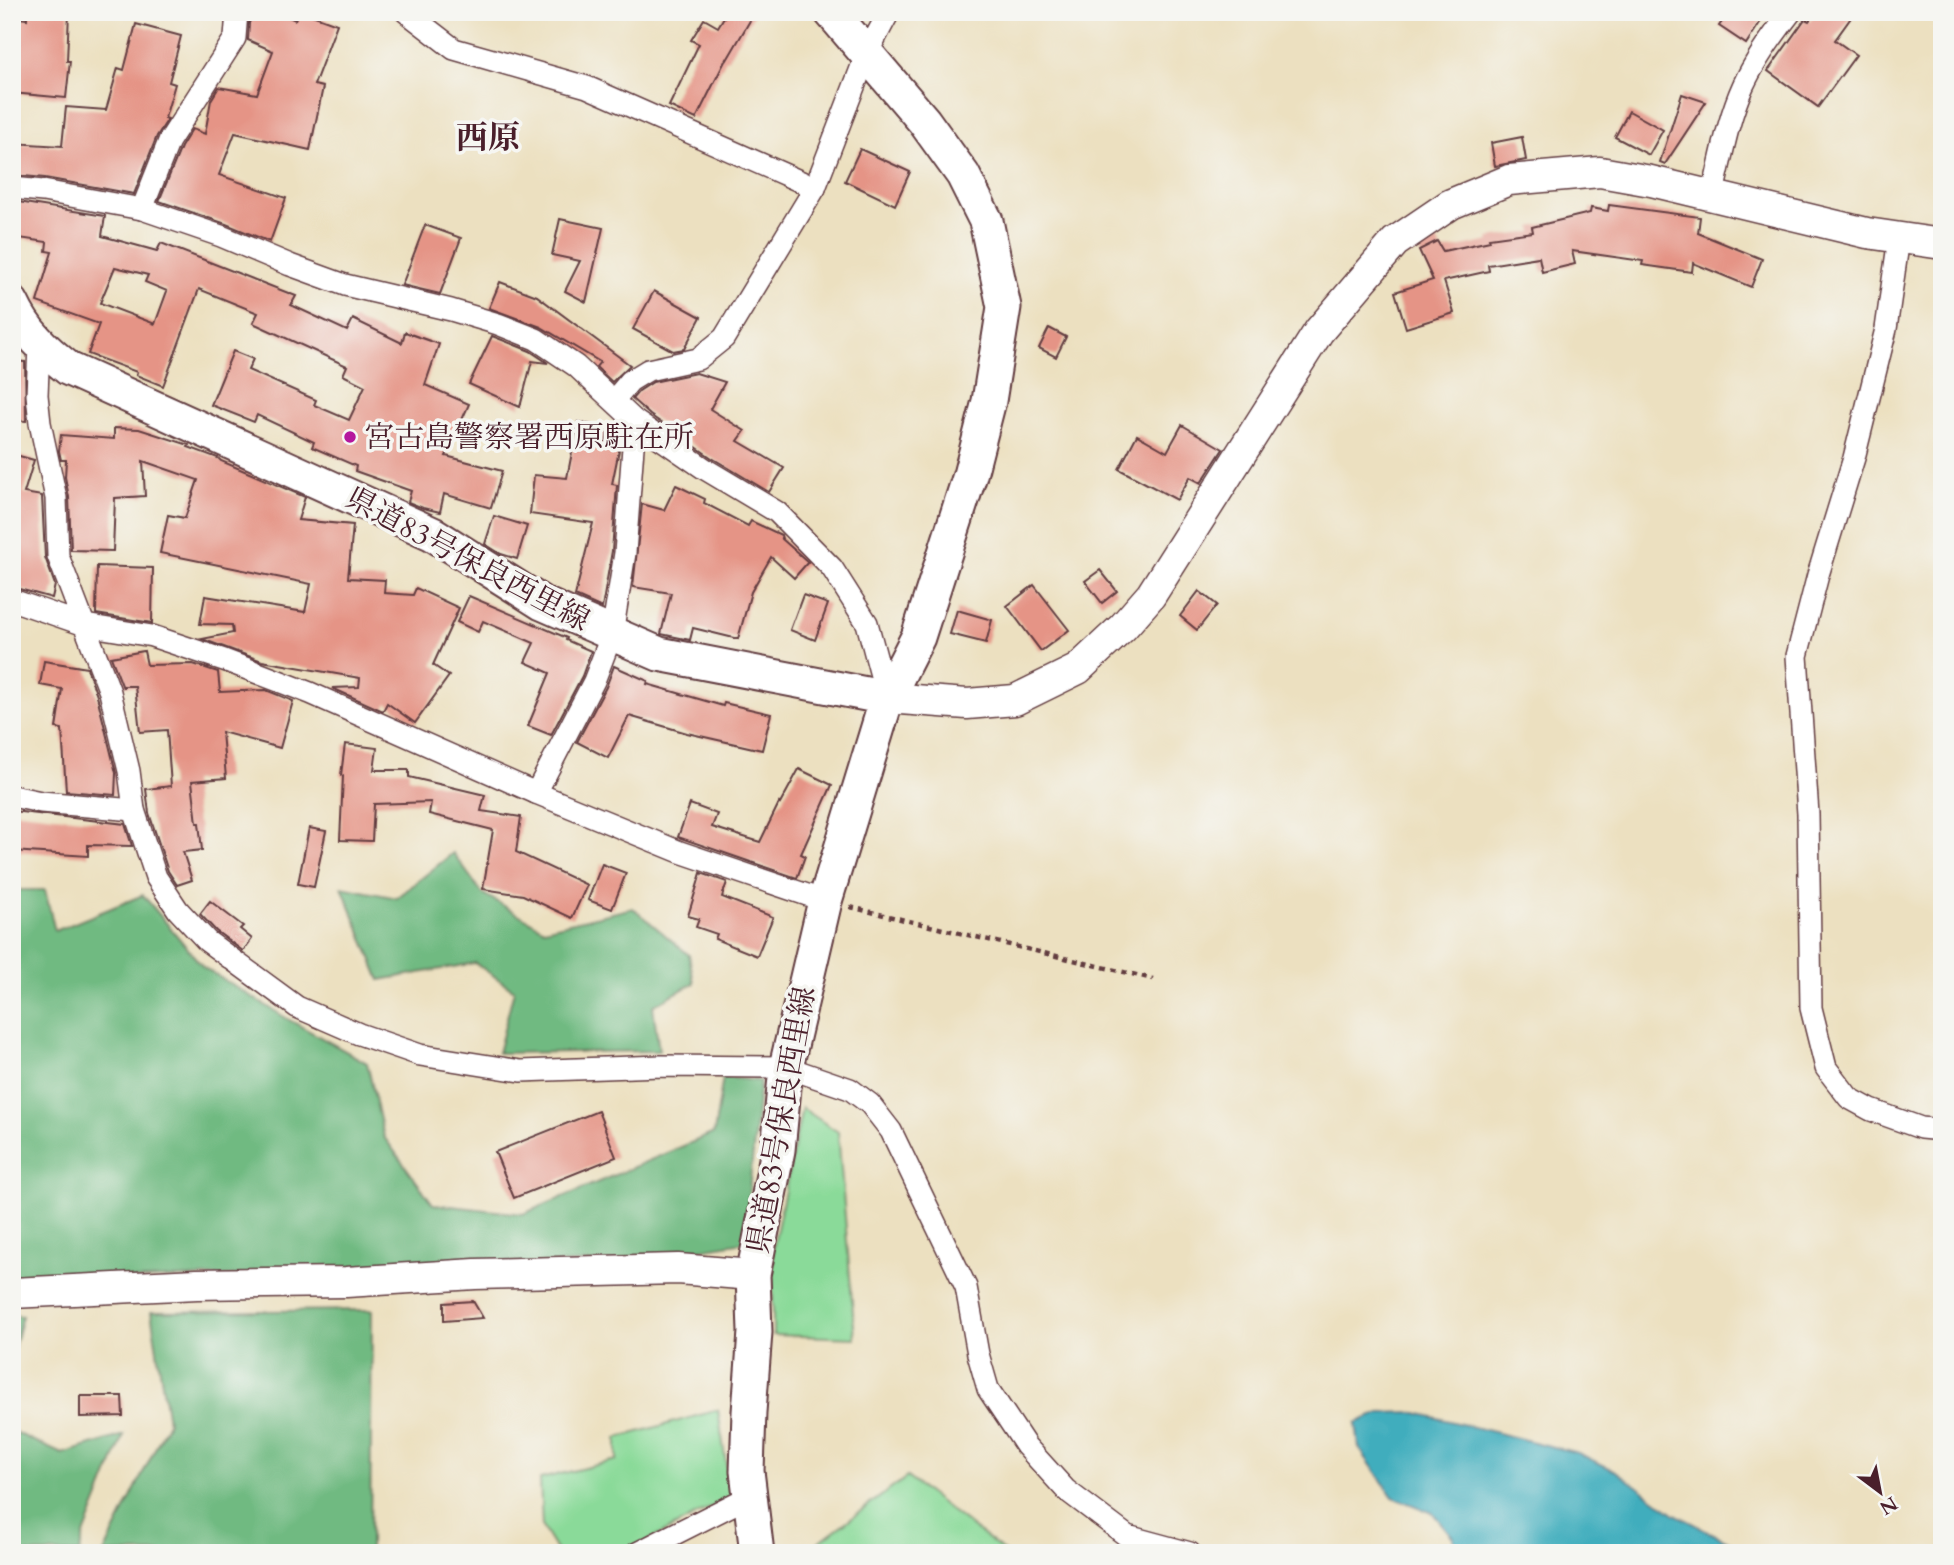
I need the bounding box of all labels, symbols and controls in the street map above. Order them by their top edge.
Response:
district label: 西原 [456,116,520,160]
place label: 宮古島警察署西原駐在所 [364,417,694,458]
marker: 宮古島警察署西原駐在所 [342,429,358,445]
street label: 県道83号保良西里線 [339,478,597,641]
street label: 県道83号保良西里線 [738,983,825,1257]
north arrow [1846,1456,1916,1526]
text: N [1874,1490,1902,1521]

